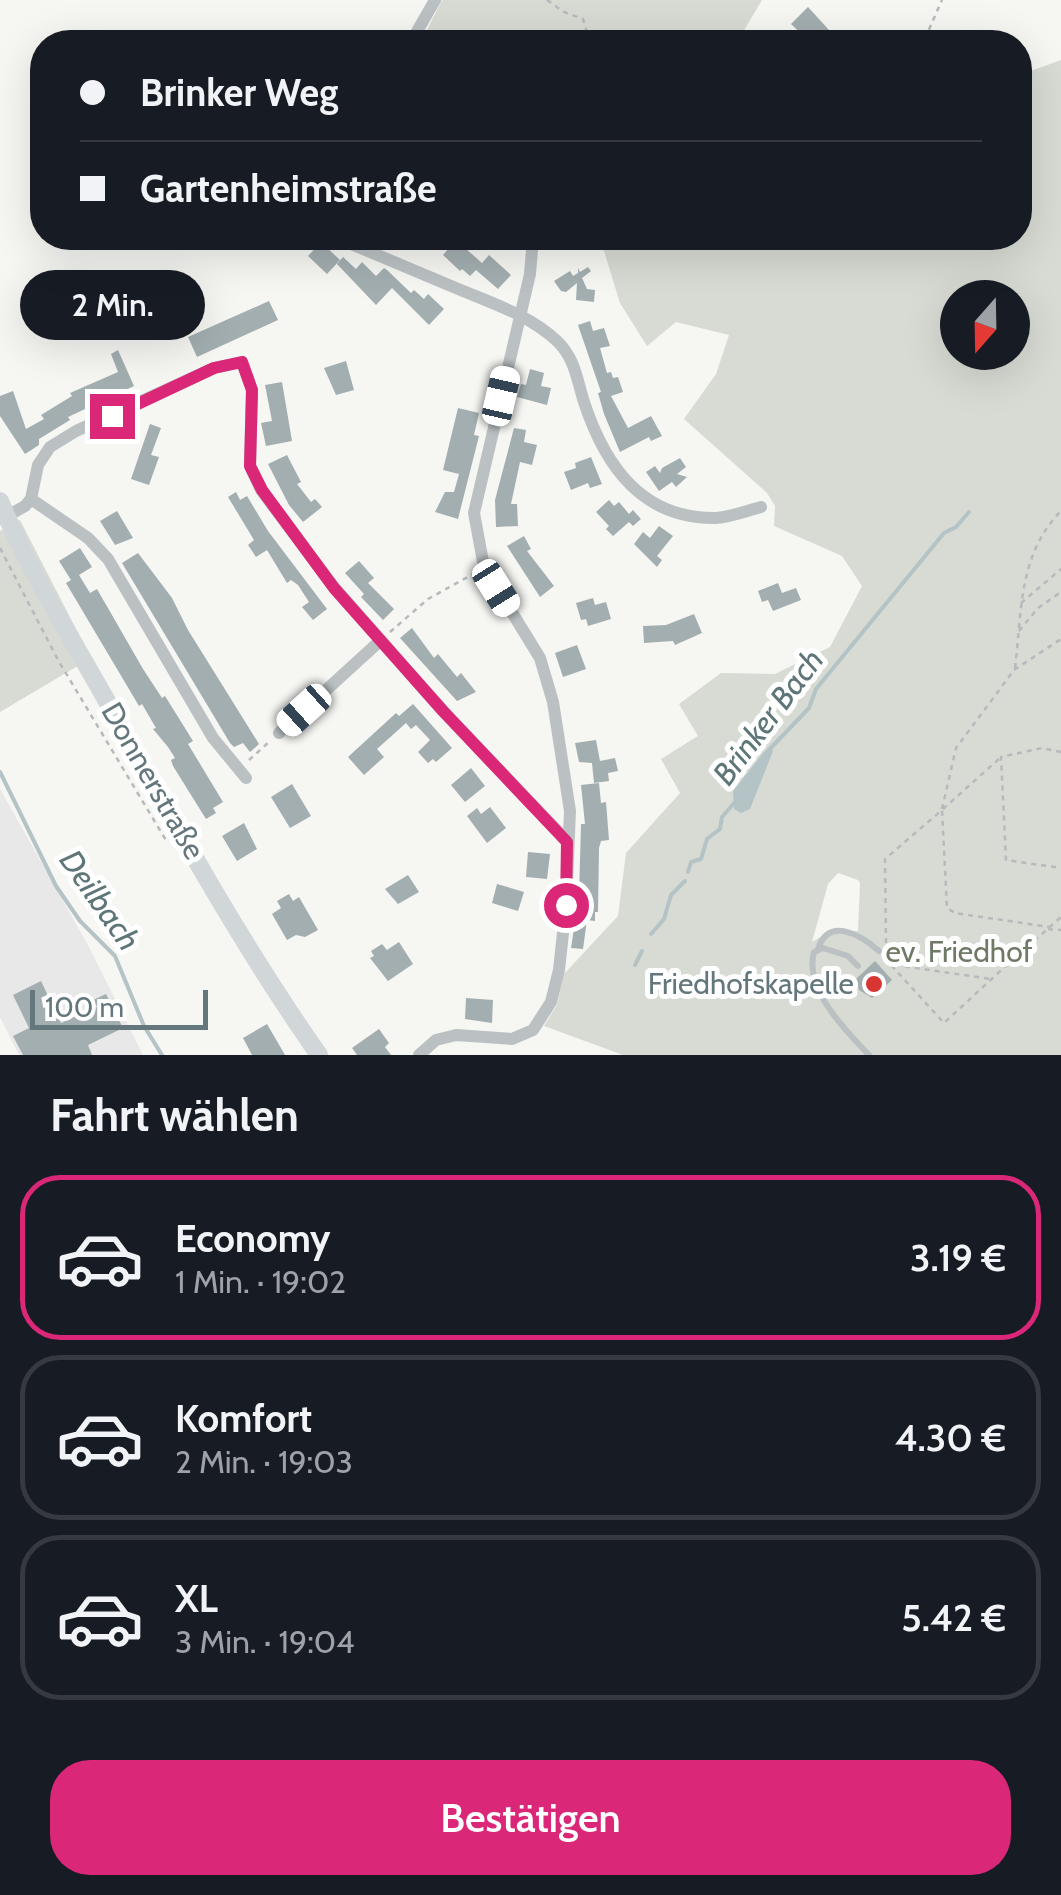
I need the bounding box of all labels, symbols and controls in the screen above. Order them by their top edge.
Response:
text: Brinker Weg [140,69,338,116]
text: Gartenheimstraße [140,165,437,212]
callout: 2 Min. [19,271,204,341]
north arrow [940,280,1030,370]
map controls [940,280,1030,370]
text: 2 Min. [71,285,154,324]
car [480,363,522,429]
route end [90,394,135,439]
car [467,555,525,621]
water label: Brinker Bach [704,641,831,792]
car [272,679,336,741]
street label: Donnerstraße [94,696,213,866]
water label: Deilbach [52,842,149,958]
route start [544,883,589,928]
park label: ev. Friedhof [886,933,1032,970]
place label: Friedhofskapelle [648,965,854,1002]
marker: Friedhofskapelle [863,973,885,995]
scale bar [30,985,208,1030]
text: 100 m [45,990,124,1024]
text: Fahrt wählen [50,1088,299,1142]
icon: car [55,1213,145,1303]
text: Economy [175,1215,330,1262]
text: 3.19 € [910,1234,1006,1281]
text: 1 Min. · 19:02 [175,1262,346,1301]
icon: car [55,1393,145,1483]
text: Komfort [175,1395,312,1442]
text: 4.30 € [895,1414,1006,1461]
text: 2 Min. · 19:03 [175,1442,353,1481]
icon: car [55,1573,145,1663]
text: XL [175,1575,218,1622]
text: 5.42 € [901,1594,1006,1641]
text: 3 Min. · 19:04 [175,1622,355,1661]
button: Bestätigen [50,1760,1011,1875]

